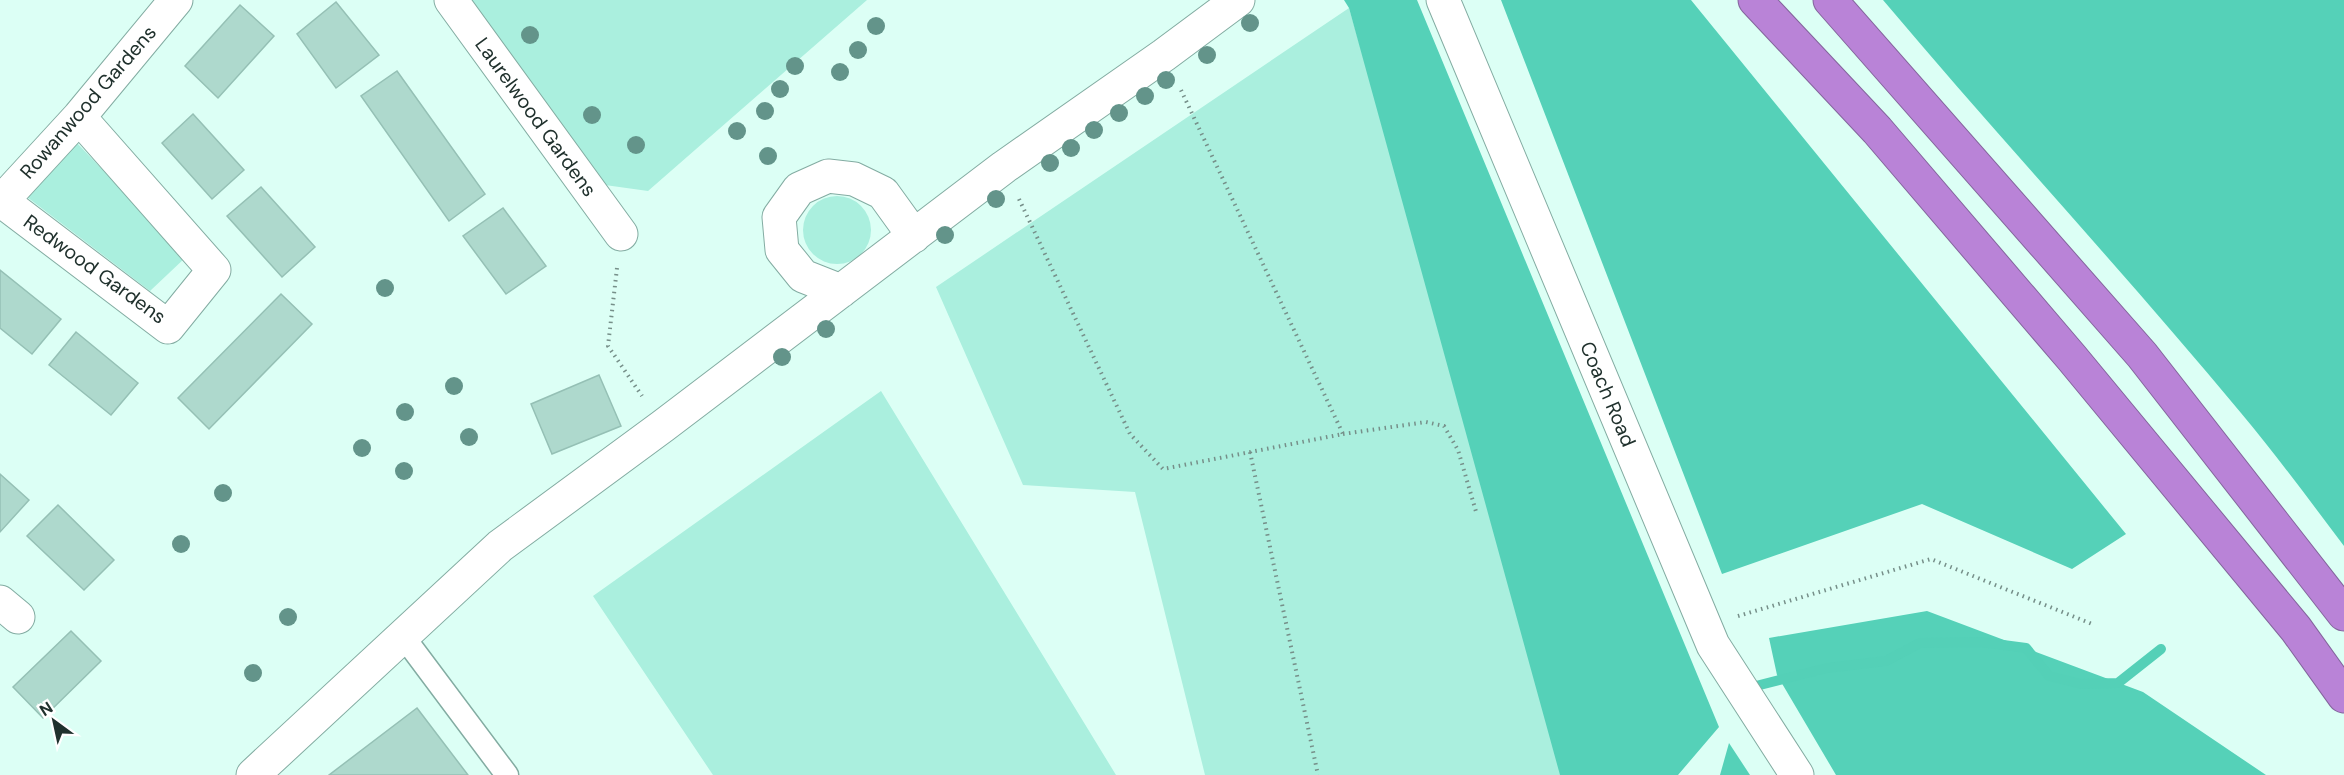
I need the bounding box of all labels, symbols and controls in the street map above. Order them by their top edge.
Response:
street label: Rowanwood Gardens [14,20,162,184]
street label: Laurelwood Gardens [469,32,603,202]
street label: Redwood Gardens [19,208,171,330]
street label: Coach Road [1574,337,1642,451]
north arrow [24,691,84,751]
text: N [35,697,57,721]

